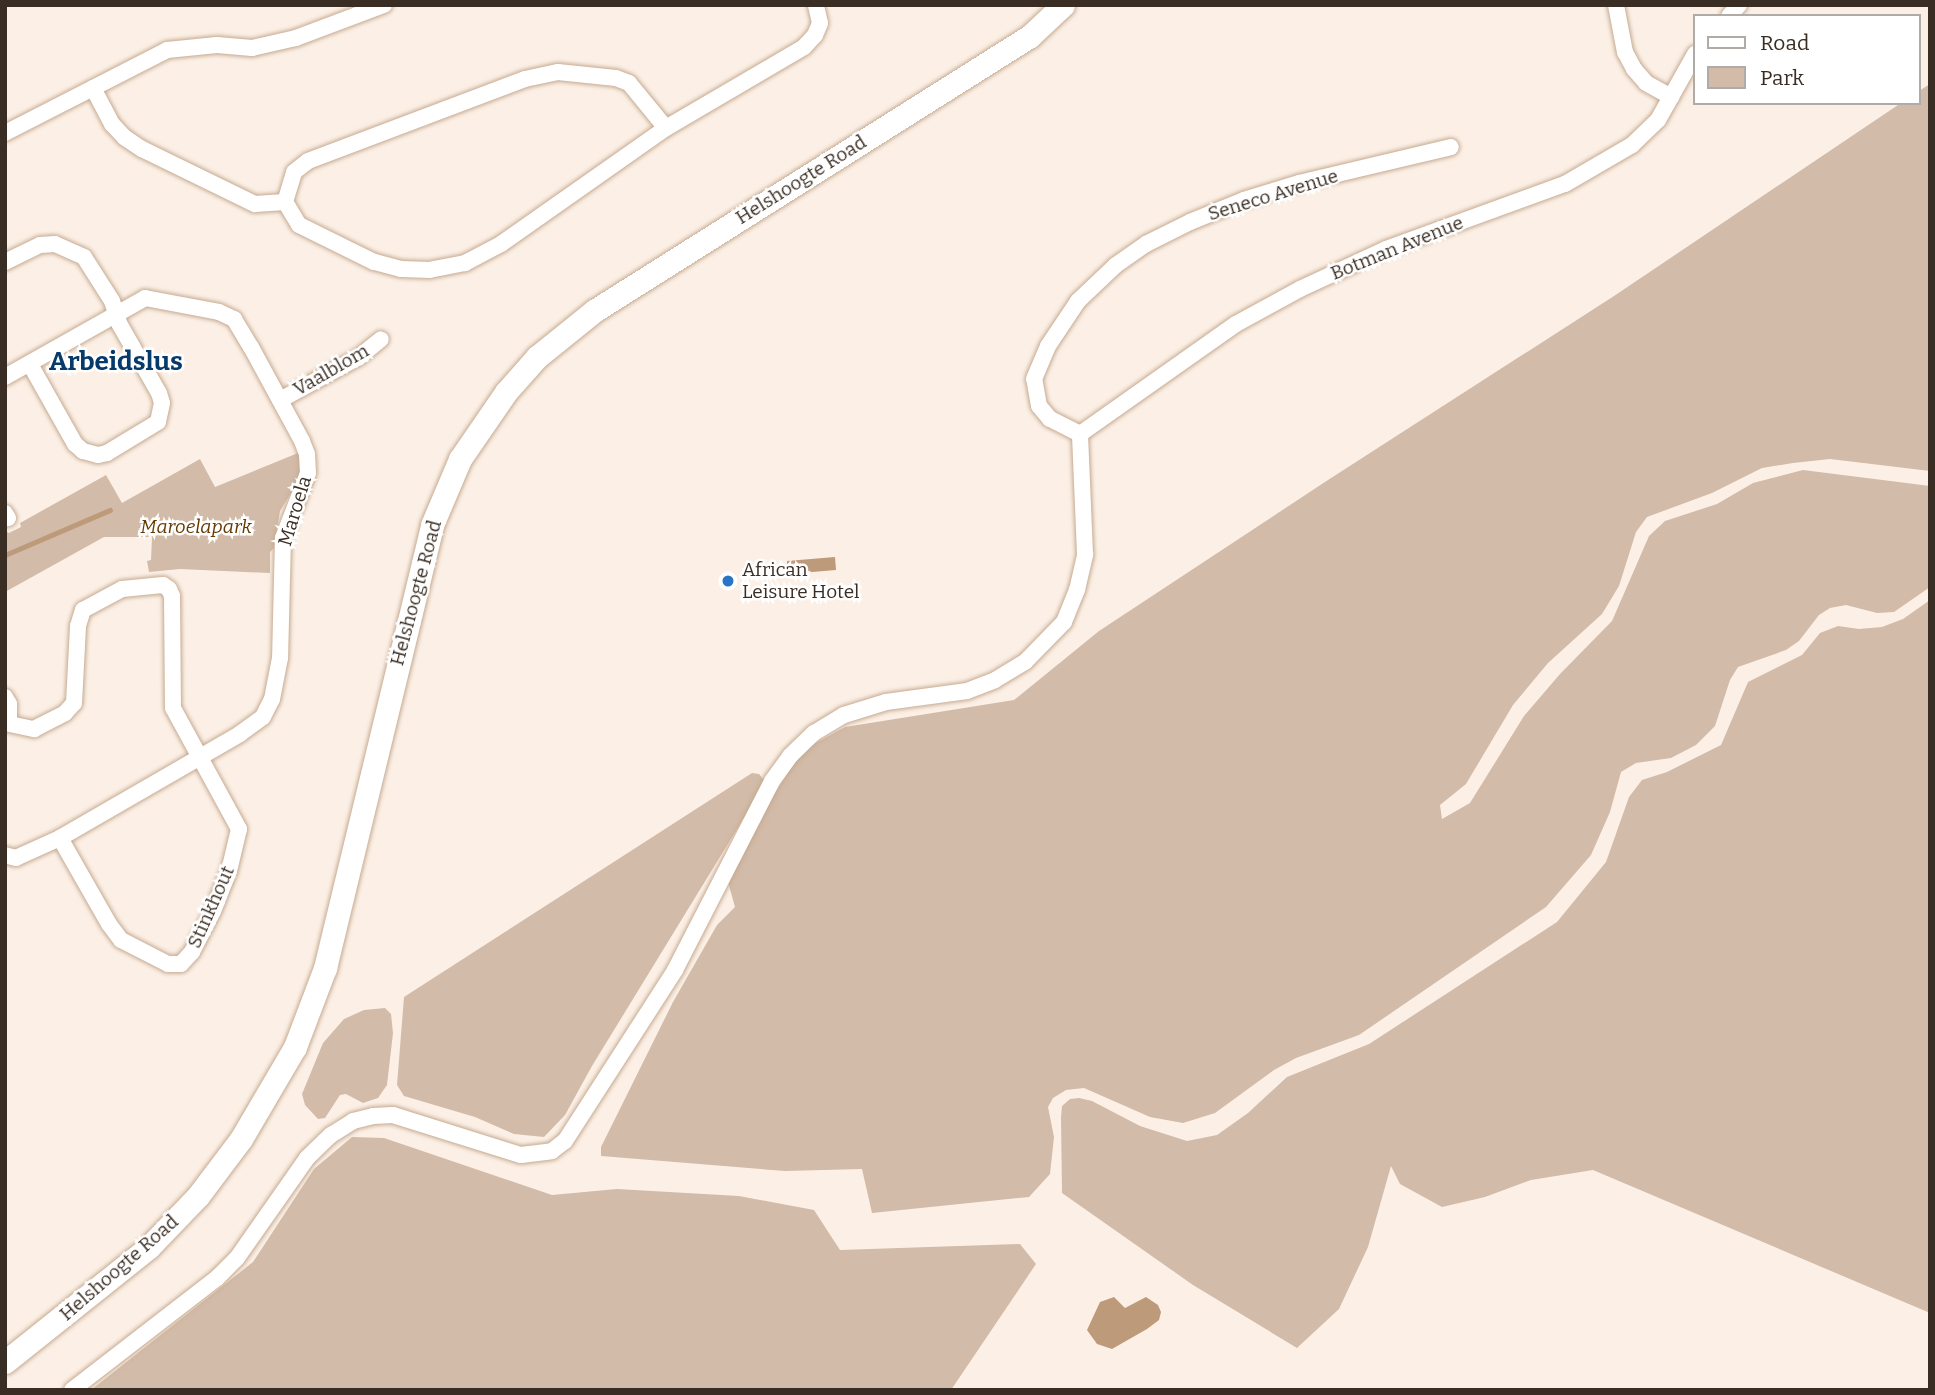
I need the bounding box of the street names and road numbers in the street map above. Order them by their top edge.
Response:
street label: Helshoogte Road [732,131,870,229]
street label: Seneco Avenue [1205,164,1341,226]
street label: Botman Avenue [1327,211,1467,285]
street label: Vaalblom [289,339,373,401]
street label: Maroela [274,473,316,549]
street label: Helshoogte Road [386,518,446,668]
street label: Stinkhout [183,862,239,952]
street label: Helshoogte Road [55,1210,183,1326]

